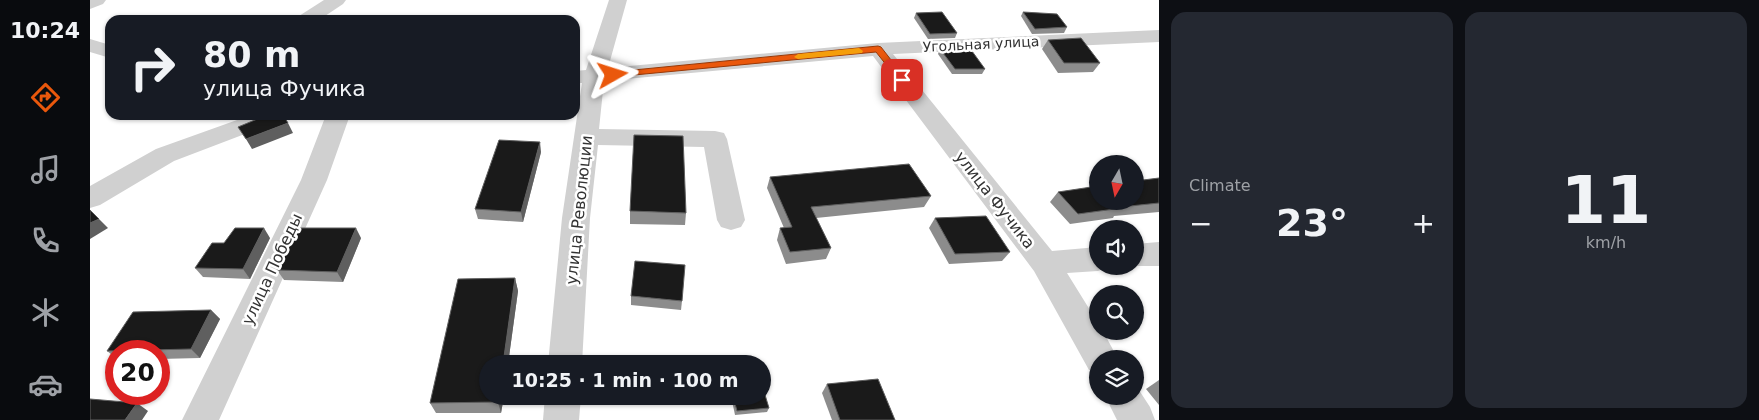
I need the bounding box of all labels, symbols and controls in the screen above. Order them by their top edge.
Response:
text: 10:24 [10,18,80,43]
street label: Угольная улица [922,33,1040,55]
icon: right [120,35,185,100]
text: 80 m [203,35,300,75]
position arrow [586,48,638,100]
pin [881,59,923,101]
icon: arrive [888,66,916,94]
text: улица Фучика [203,76,366,101]
icon: directions [28,80,63,115]
street label: улица Революции [562,134,596,286]
street label: улица Фучика [951,147,1039,253]
icon: music [28,152,63,187]
north arrow [1089,155,1144,210]
map controls [1089,155,1144,405]
text: 11 [1561,163,1651,238]
text: Climate [1189,176,1251,195]
text: 23° [1276,201,1348,245]
text: − [1189,207,1212,240]
text: + [1412,207,1435,240]
street label: улица Победы [238,210,306,328]
button: sound [1089,220,1144,275]
icon: phone [28,223,63,258]
text: km/h [1586,233,1626,252]
button: search [1089,285,1144,340]
icon: climate [28,295,63,330]
speed limit sign: 20 [105,340,170,405]
button: layers [1089,350,1144,405]
icon: car [28,367,63,402]
text: 10:25 · 1 min · 100 m [511,369,739,391]

